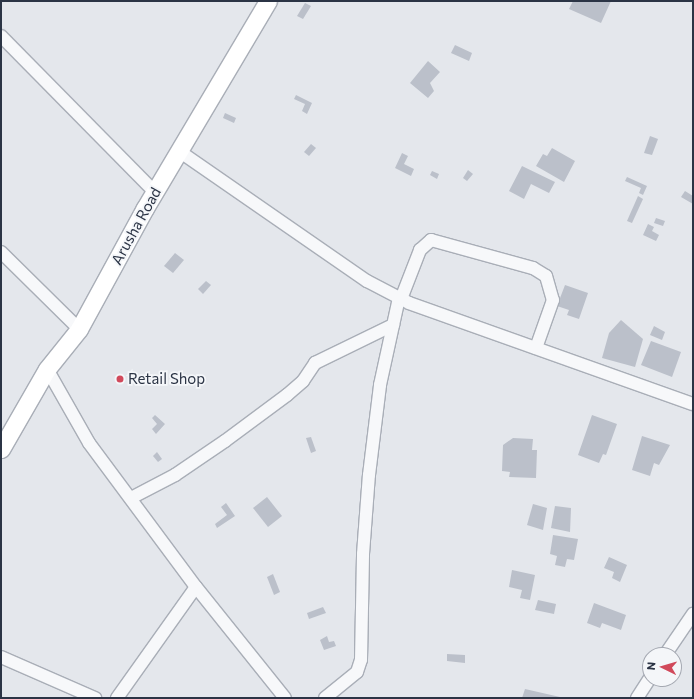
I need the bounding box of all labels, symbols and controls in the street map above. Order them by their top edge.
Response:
street label: Arusha Road [107,184,165,268]
place label: Retail Shop [128,370,205,388]
marker: Retail Shop [115,374,125,384]
north arrow [642,647,682,687]
text: N [644,661,657,671]

